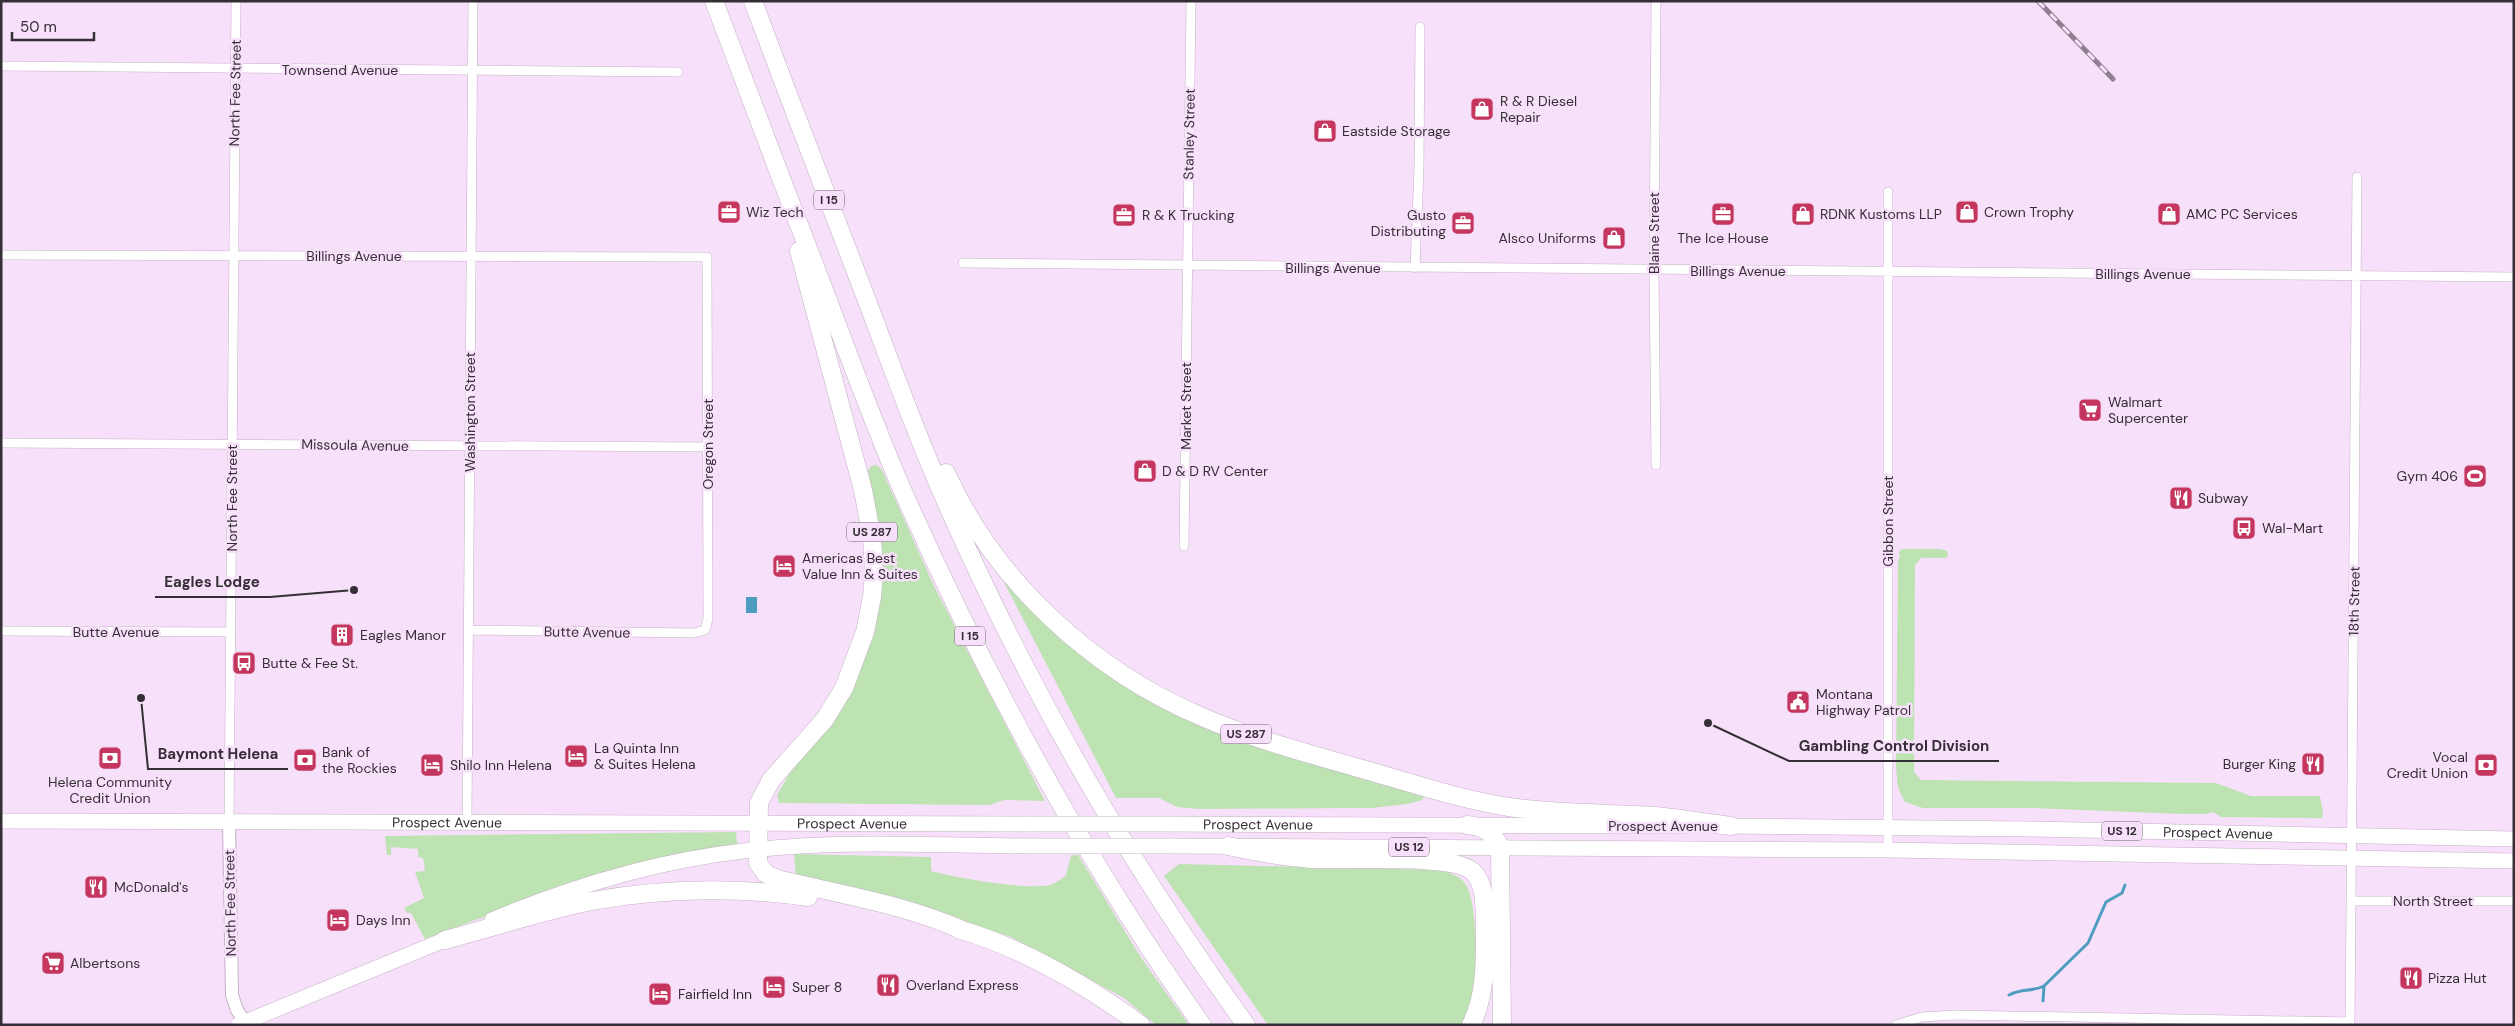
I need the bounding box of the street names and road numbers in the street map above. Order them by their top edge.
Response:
street label: North Fee Street [225,39,245,147]
street label: Townsend Avenue [282,61,398,79]
street label: Stanley Street [1179,88,1199,180]
road number: I 15 [814,190,844,210]
street label: Blaine Street [1645,192,1663,274]
street label: Billings Avenue [306,247,402,265]
street label: Billings Avenue [1285,259,1381,277]
street label: Billings Avenue [1690,262,1786,280]
street label: Billings Avenue [2095,265,2191,283]
street label: Washington Street [461,352,479,472]
street label: Market Street [1177,362,1195,450]
street label: Oregon Street [699,399,717,489]
street label: Missoula Avenue [301,435,409,455]
street label: North Fee Street [223,445,241,551]
street label: Gibbon Street [1879,475,1897,567]
road number: US 287 [847,522,897,542]
street label: 18th Street [2344,566,2364,636]
street label: Butte Avenue [544,622,630,642]
street label: Butte Avenue [73,623,159,641]
road number: I 15 [955,626,985,646]
road number: US 287 [1221,724,1271,744]
street label: Prospect Avenue [392,813,502,831]
street label: Prospect Avenue [797,814,907,833]
street label: Prospect Avenue [1203,815,1313,834]
street label: Prospect Avenue [1608,817,1718,835]
road number: US 12 [2102,821,2142,840]
street label: Prospect Avenue [2163,823,2273,843]
road number: US 12 [1389,838,1429,856]
street label: North Fee Street [220,849,240,957]
street label: North Street [2393,892,2473,910]

